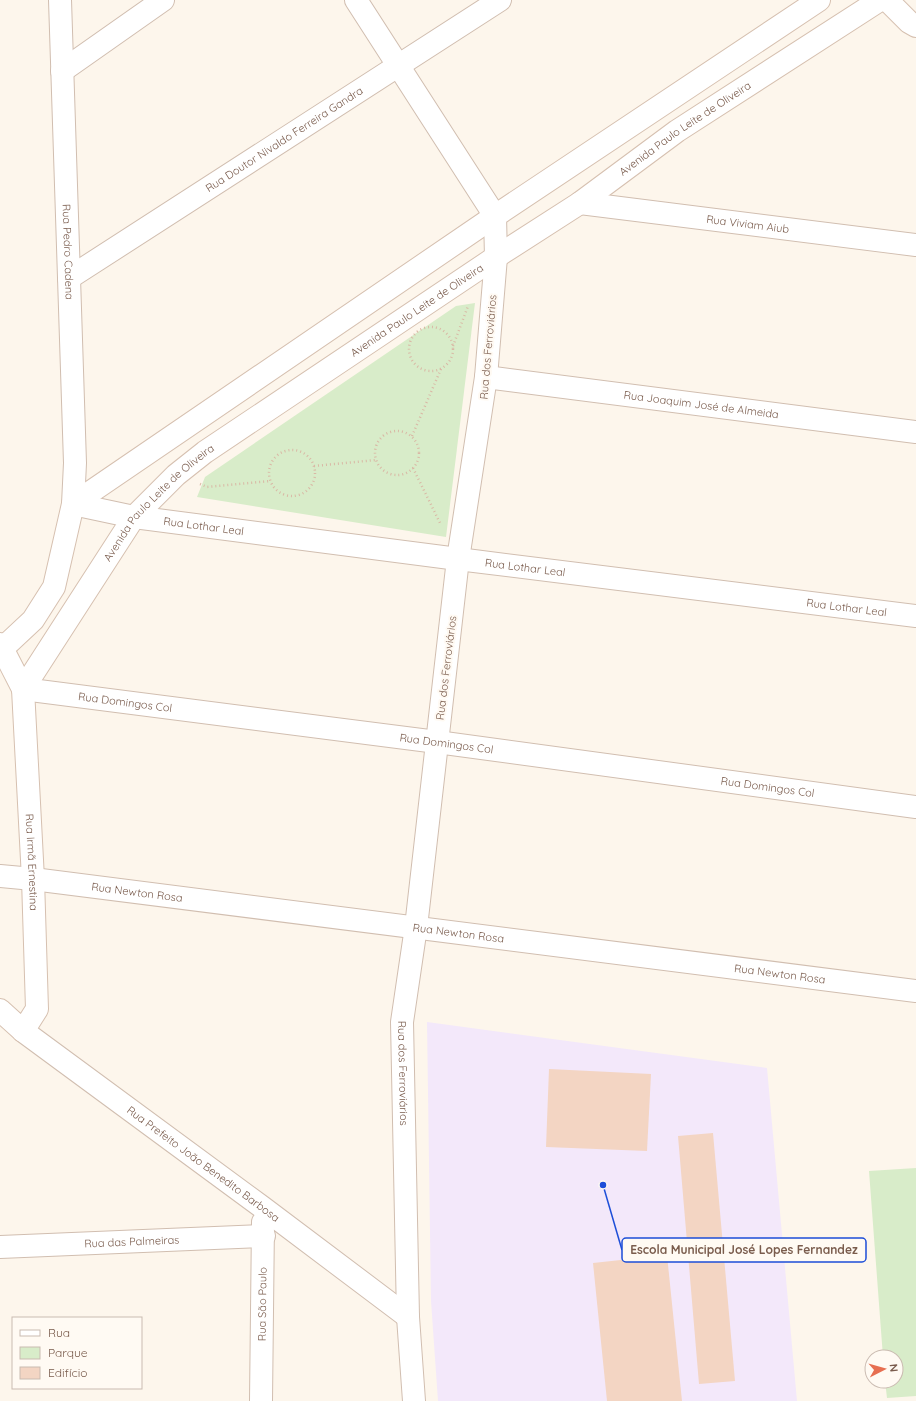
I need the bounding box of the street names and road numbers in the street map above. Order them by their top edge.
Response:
street label: Avenida Paulo Leite de Oliveira [616,78,753,179]
street label: Rua Doutor Nivaldo Ferreira Gandra [203,83,365,195]
street label: Rua Pedro Cadena [60,204,77,300]
street label: Rua Viviam Aiub [706,212,790,236]
street label: Avenida Paulo Leite de Oliveira [348,261,486,360]
street label: Rua dos Ferroviários [476,294,500,400]
street label: Rua Joaquim José de Almeida [623,388,780,421]
street label: Avenida Paulo Leite de Oliveira [100,441,217,564]
street label: Rua Lothar Leal [163,514,245,538]
street label: Rua Lothar Leal [484,555,566,579]
street label: Rua Lothar Leal [806,595,888,619]
street label: Rua dos Ferroviários [433,615,459,721]
street label: Rua Domingos Col [77,689,173,715]
street label: Rua Domingos Col [399,730,494,757]
street label: Rua Domingos Col [720,774,815,800]
street label: Rua Irmã Ernestina [23,813,41,911]
street label: Rua Newton Rosa [91,879,183,905]
street label: Rua Newton Rosa [412,920,505,946]
street label: Rua Newton Rosa [733,961,826,986]
street label: Rua dos Ferroviários [395,1020,411,1126]
street label: Rua Prefeito João Benedito Barbosa [124,1103,283,1225]
street label: Rua das Palmeiras [84,1233,180,1250]
street label: Rua São Paulo [255,1267,270,1341]

